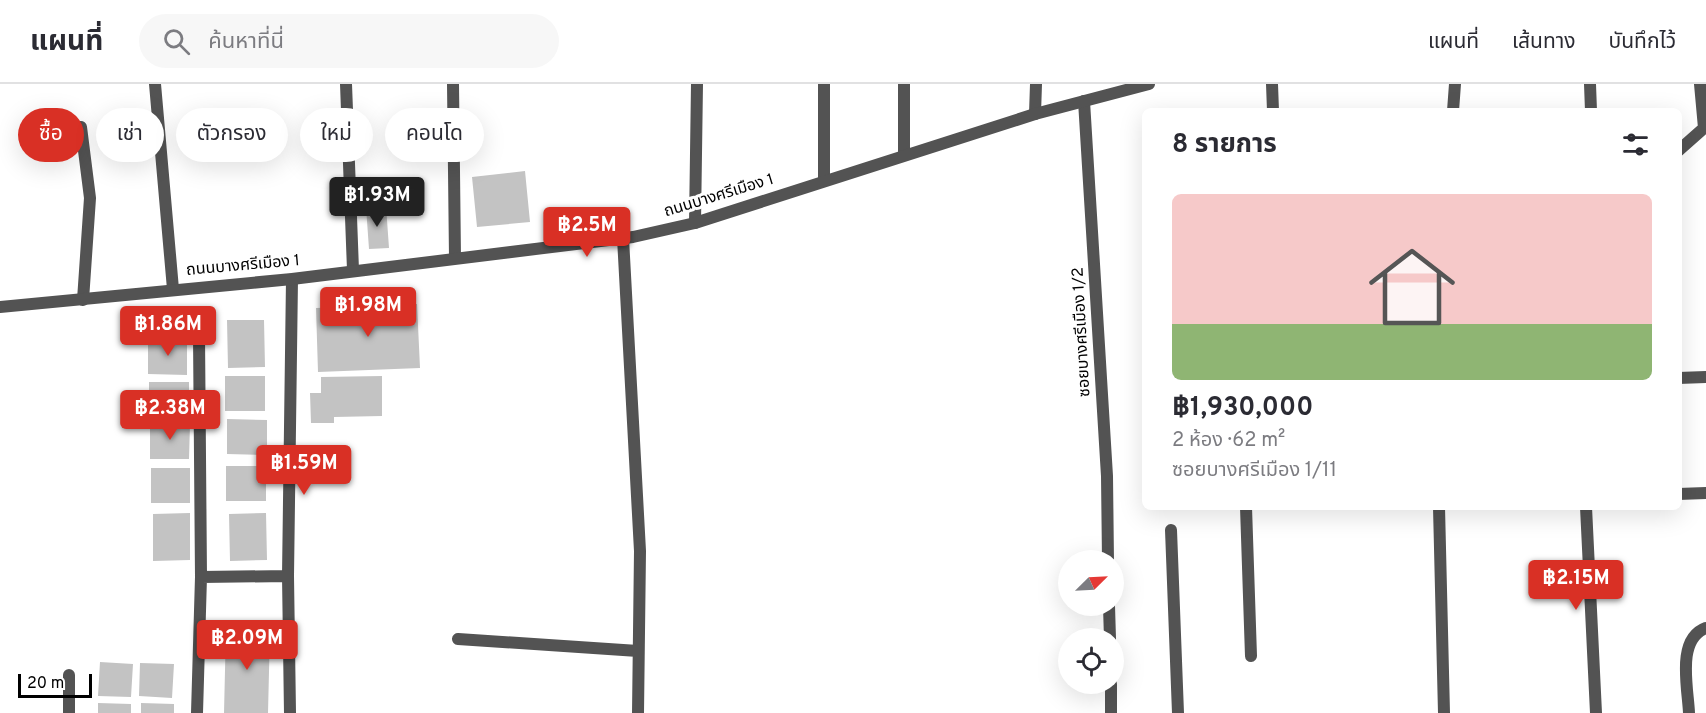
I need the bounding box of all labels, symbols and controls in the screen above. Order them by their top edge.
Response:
search box [139,14,559,68]
text: แผนที่ [30,25,103,61]
icon: search [160,25,193,58]
text: ค้นหาที่นี่ [208,29,284,56]
text: แผนที่ [1428,29,1479,56]
text: เส้นทาง [1512,29,1576,56]
text: บันทึกไว้ [1609,29,1676,56]
chip: ซื้อ [18,108,84,162]
chip: เช่า [96,108,164,162]
chip: ตัวกรอง [176,108,288,162]
chip: ใหม่ [300,108,373,162]
chip: คอนโด [385,108,484,162]
icon: filters [1619,128,1652,161]
text: 8 รายการ [1172,129,1277,162]
street label: ถนนบางศรีเมือง 1 [662,170,776,222]
pin: ฿1.93M [328,177,426,228]
text: ฿1.93M [343,183,411,209]
pin: ฿2.5M [545,207,629,258]
text: ฿2.5M [557,213,617,239]
icon: home [1358,233,1466,341]
street label: ถนนบางศรีเมือง 1 [185,251,301,281]
street label: ซอยบางศรีเมือง 1/2 [1069,267,1095,397]
pin: ฿1.98M [319,287,417,338]
text: ฿1.98M [334,293,402,319]
pin: ฿1.86M [119,306,217,357]
text: ฿1.86M [134,312,202,338]
pin: ฿2.38M [121,390,219,441]
text: ฿1,930,000 [1172,392,1313,425]
text: ฿2.38M [134,396,206,422]
text: 2 ห้อง · 62 m² [1172,428,1285,454]
pin: ฿1.59M [255,445,353,496]
text: ฿1.59M [270,451,338,477]
text: ซอยบางศรีเมือง 1/11 [1172,458,1337,484]
north arrow [1058,550,1124,616]
map controls [1058,550,1124,694]
pin: ฿2.15M [1527,560,1625,611]
text: ฿2.15M [1542,566,1610,592]
pin: ฿2.09M [198,620,296,671]
text: ฿2.09M [211,626,283,652]
button: locate [1058,628,1124,694]
scale bar [18,671,92,698]
text: 20 m [27,674,64,694]

